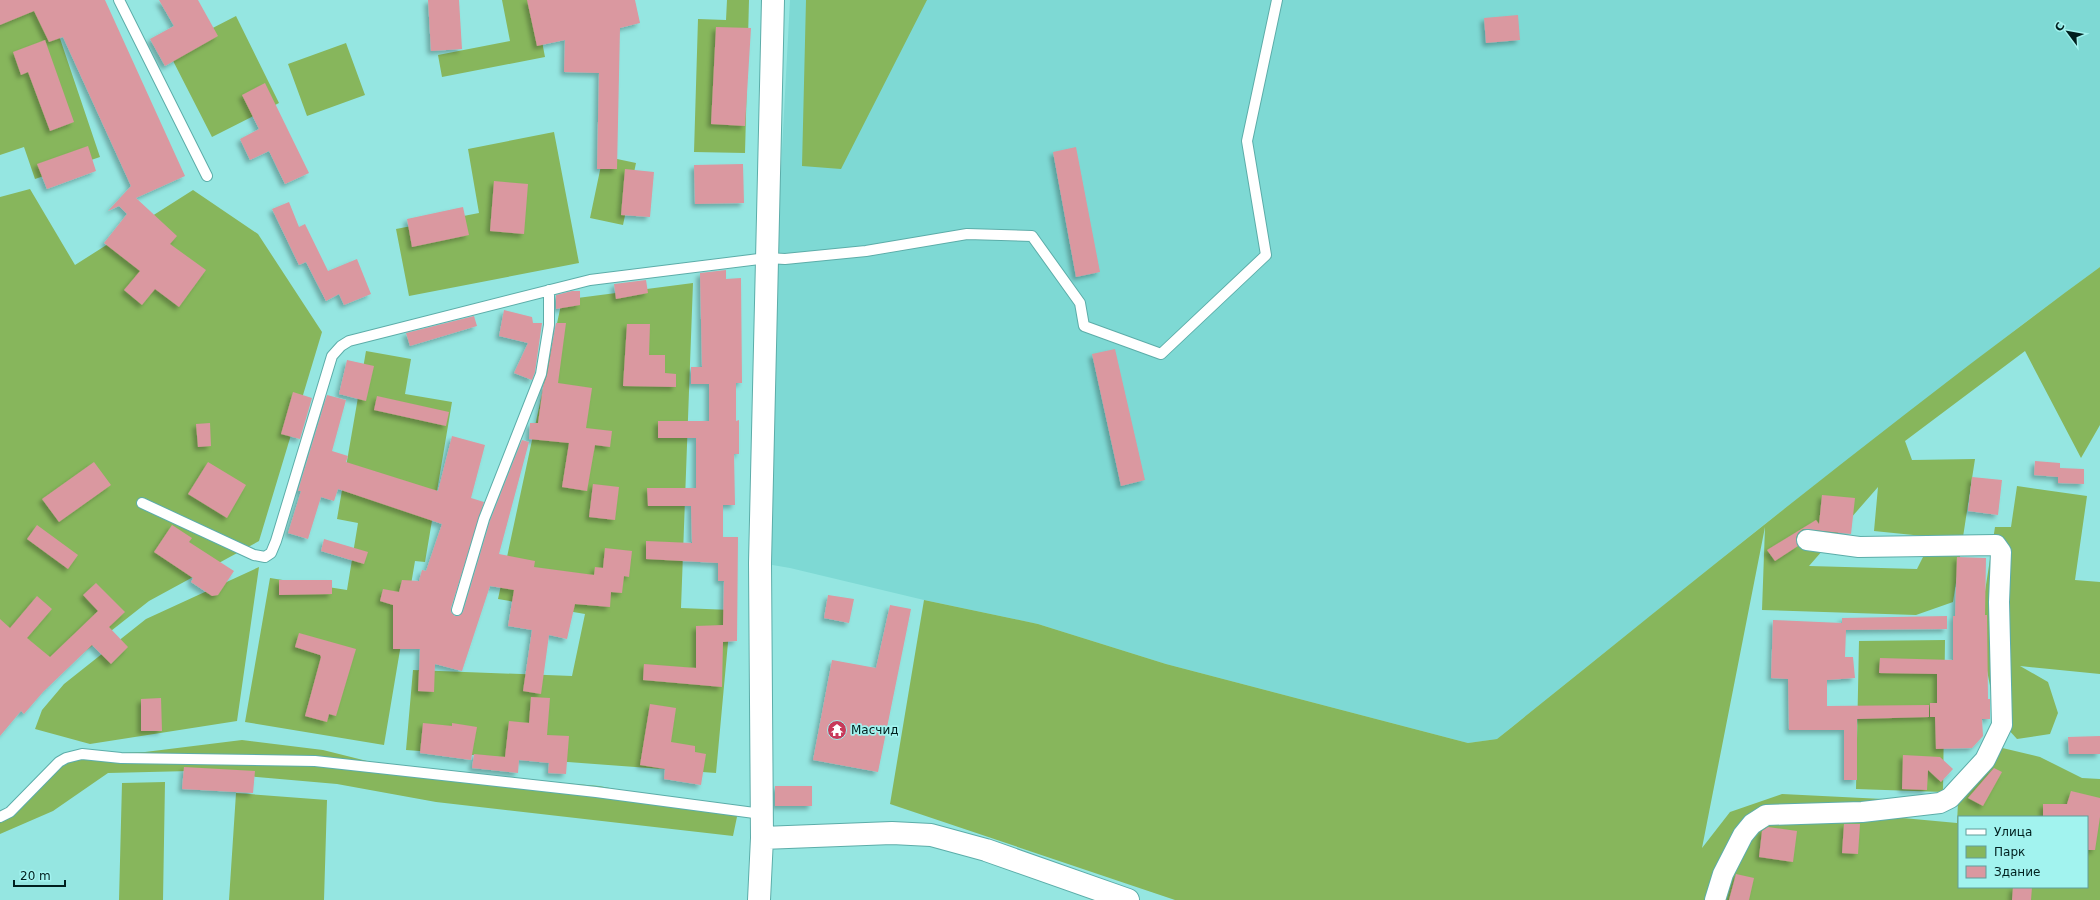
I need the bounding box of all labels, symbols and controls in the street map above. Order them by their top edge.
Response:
north arrow [2048,12,2088,52]
text: С [2052,20,2068,34]
temple icon: Масчид [826,719,848,741]
place label: Масчид [851,723,899,737]
legend [1958,816,2088,888]
text: Улица [1994,825,2032,839]
text: Парк [1994,845,2025,859]
scale bar [14,862,65,888]
text: Здание [1994,865,2040,879]
text: 20 m [20,869,51,883]

